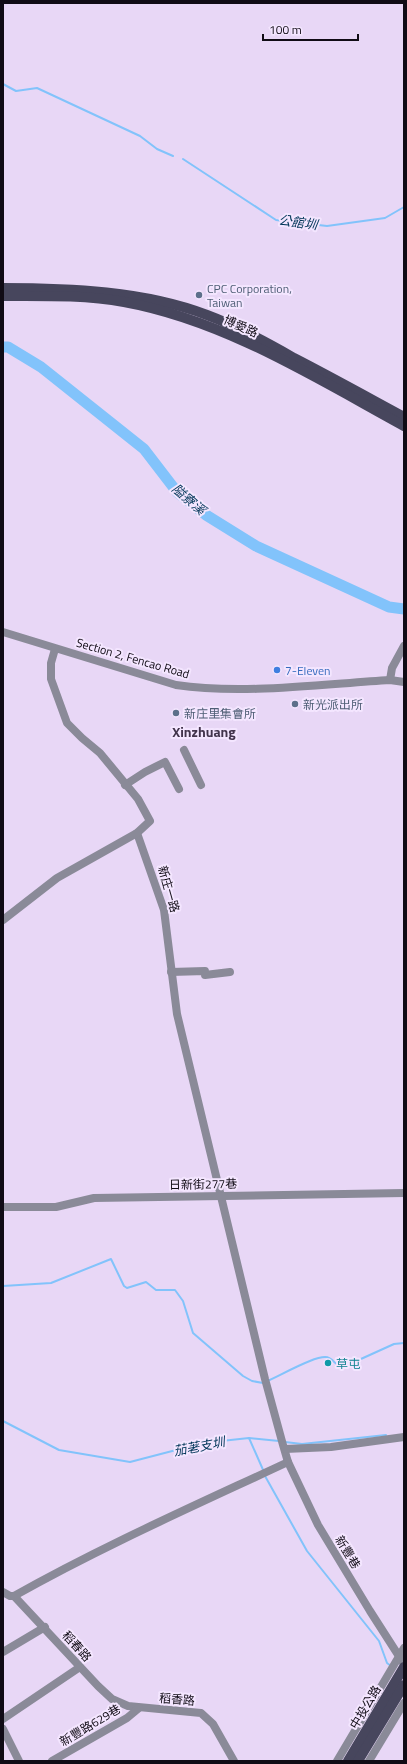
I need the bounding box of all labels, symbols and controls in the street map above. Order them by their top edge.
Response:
scale bar [263,16,358,42]
text: 100 m [269,20,302,39]
water label: 公館圳 [277,209,321,235]
place label: CPC Corporation, Taiwan [207,279,292,312]
marker: CPC Corporation, Taiwan [194,290,204,300]
street label: 博愛路 [221,310,261,342]
water label: 隘寮溪 [168,479,212,521]
street label: Section 2, Fencao Road [74,633,192,683]
place label: 7-Eleven [285,661,331,680]
marker: 7-Eleven [272,665,282,675]
place label: 新光派出所 [303,695,363,714]
marker: 新光派出所 [290,699,300,709]
place label: 新庄里集會所 [184,704,256,723]
marker: 新庄里集會所 [171,708,181,718]
district label: Xinzhuang [172,721,236,742]
street label: 新庄一路 [153,863,185,915]
street label: 日新街277巷 [169,1174,237,1194]
place label: 草屯 [336,1354,360,1373]
marker: 草屯 [323,1358,333,1368]
water label: 茄荖支圳 [172,1431,228,1461]
street label: 新豐巷 [331,1532,365,1572]
street label: 稻春路 [58,1626,96,1666]
street label: 中投公路 [344,1682,386,1732]
street label: 稻香路 [158,1688,196,1710]
street label: 新豐路629巷 [56,1699,124,1751]

